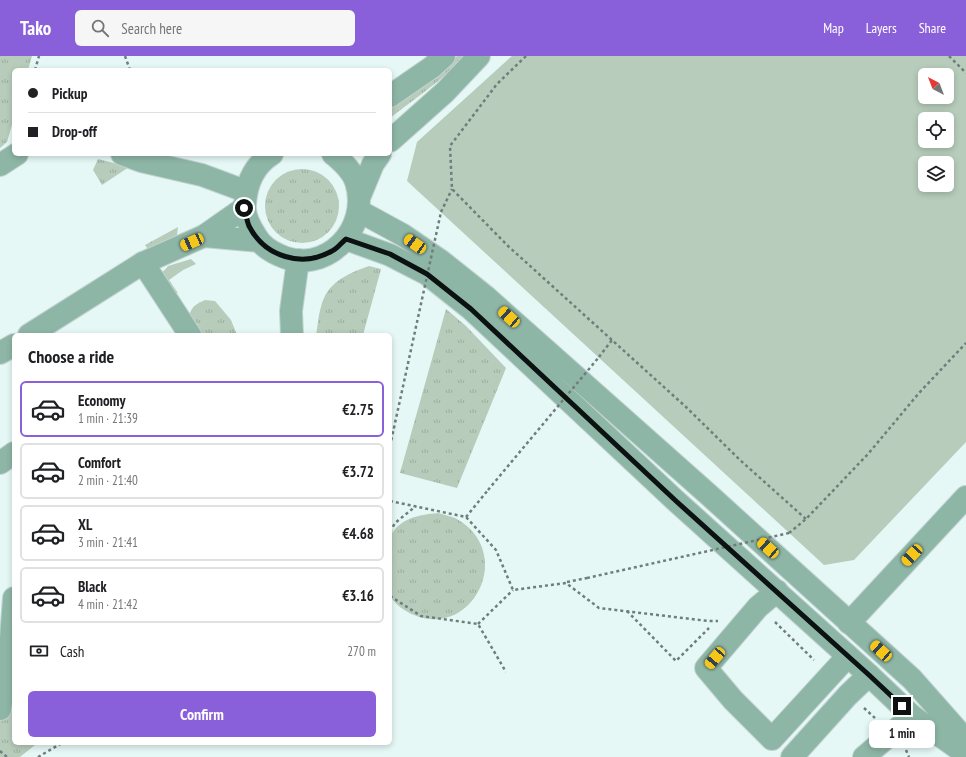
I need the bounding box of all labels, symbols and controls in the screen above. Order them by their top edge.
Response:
search box [75,10,355,46]
text: Tako [20,16,51,40]
icon: search [89,17,111,39]
text: Search here [121,19,182,38]
text: Map [823,19,844,37]
text: Layers [866,19,897,37]
text: Share [919,19,946,37]
north arrow [918,68,954,104]
map controls [918,68,954,192]
text: Pickup [52,84,87,103]
button: locate [918,112,954,148]
text: Drop-off [52,122,97,141]
button: layers [918,156,954,192]
route start [235,199,253,217]
car [179,232,205,252]
car [402,232,428,256]
car [496,305,522,329]
text: Choose a ride [28,345,114,368]
icon: car [30,391,66,427]
text: Economy [78,391,126,410]
text: €2.75 [342,400,374,419]
text: 1 min · 21:39 [78,410,138,427]
icon: car [30,453,66,489]
text: Comfort [78,453,121,472]
text: €3.72 [342,462,374,481]
text: 2 min · 21:40 [78,472,138,489]
icon: car [30,515,66,551]
text: XL [78,515,92,534]
text: €4.68 [342,524,374,543]
text: 3 min · 21:41 [78,534,138,551]
car [755,536,781,560]
car [899,542,925,568]
icon: car [30,577,66,613]
text: Black [78,577,107,596]
text: €3.16 [342,586,374,605]
text: 4 min · 21:42 [78,596,138,613]
car [868,639,894,663]
icon: cash [28,640,50,662]
text: Cash [60,642,84,661]
text: 270 m [347,643,376,660]
car [703,645,727,671]
button: Confirm [28,691,376,737]
route end [893,697,911,715]
callout: 1 min [869,720,935,748]
text: 1 min [889,725,915,742]

